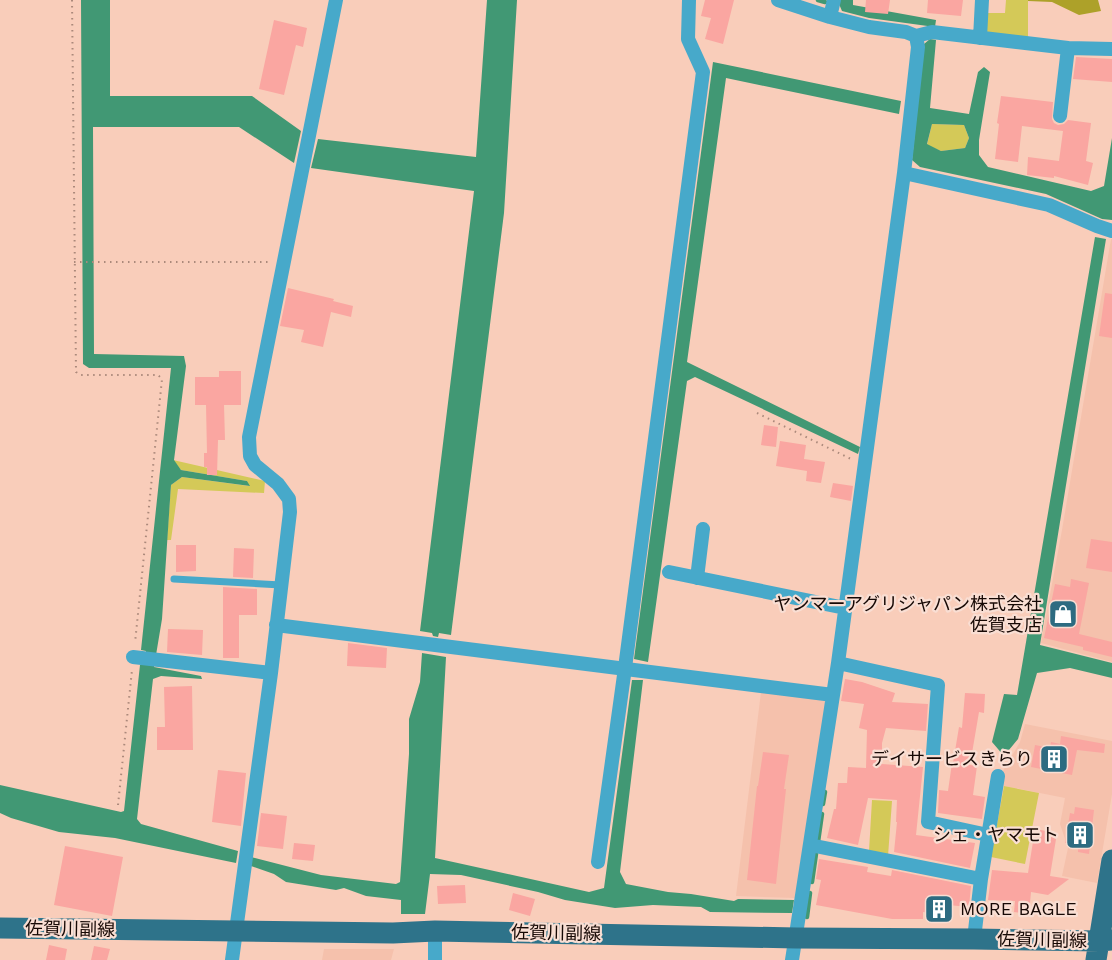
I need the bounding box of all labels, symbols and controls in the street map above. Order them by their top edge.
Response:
place label: ヤンマーアグリジャパン株式会社 佐賀支店 [774,593,1042,635]
shop icon: ヤンマーアグリジャパン株式会社 佐賀支店 [1047,598,1079,630]
building icon: デイサービスきらり [1038,743,1070,775]
place label: デイサービスきらり [871,748,1033,769]
building icon: シェ・ヤマモト [1064,819,1096,851]
place label: シェ・ヤマモト [933,824,1059,845]
building icon: MORE BAGLE [923,893,955,925]
place label: MORE BAGLE [960,898,1077,919]
street label: 佐賀川副線 [25,917,115,940]
street label: 佐賀川副線 [511,921,601,944]
street label: 佐賀川副線 [997,928,1087,951]

